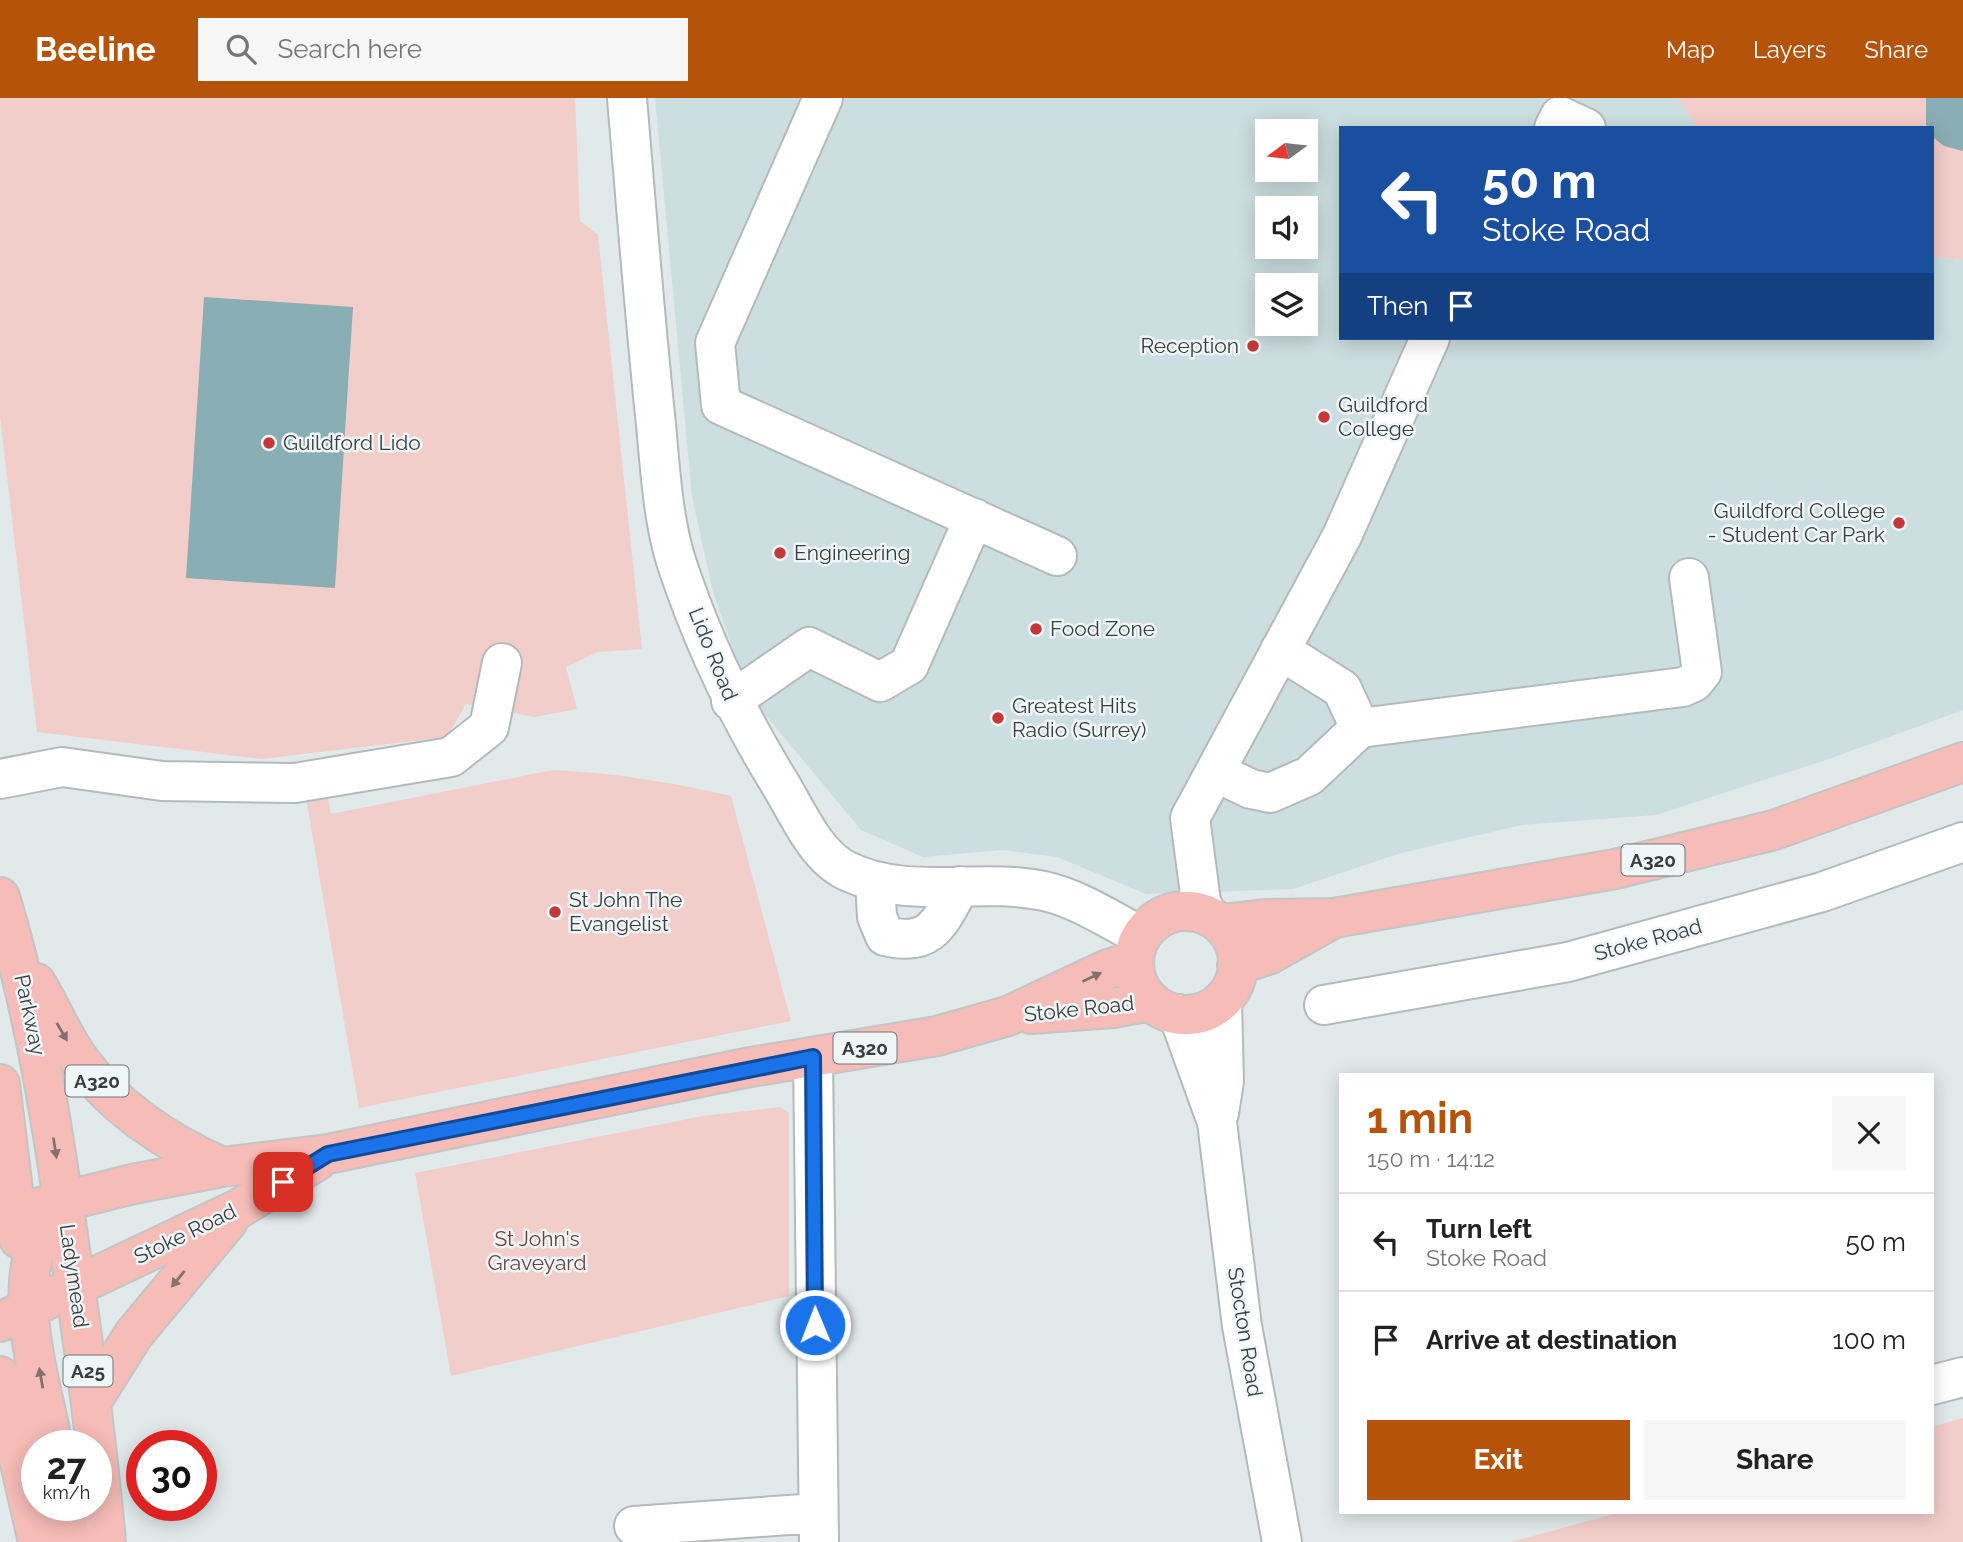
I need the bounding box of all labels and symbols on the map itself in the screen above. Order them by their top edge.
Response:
north arrow [1255,119,1318,182]
place label: Reception [1140,333,1239,358]
marker: Reception [1245,338,1261,354]
place label: Guildford College [1338,392,1428,441]
marker: Guildford College [1316,409,1332,425]
place label: Guildford Lido [283,430,421,455]
marker: Guildford Lido [261,435,277,451]
place label: Guildford College - Student Car Park [1708,498,1885,547]
marker: Guildford College - Student Car Park [1891,515,1907,531]
place label: Engineering [794,540,911,565]
marker: Engineering [772,545,788,561]
street label: Lido Road [683,604,743,704]
place label: Food Zone [1050,616,1155,641]
marker: Food Zone [1028,621,1044,637]
place label: Greatest Hits Radio (Surrey) [1012,693,1146,742]
marker: Greatest Hits Radio (Surrey) [990,710,1006,726]
road number: A320 [1622,845,1684,876]
place label: St John The Evangelist [569,887,682,936]
marker: St John The Evangelist [547,904,563,920]
street label: Stoke Road [1591,913,1704,966]
one-way arrow [1082,971,1102,983]
street label: Parkway [10,972,51,1058]
street label: Stoke Road [1023,990,1135,1027]
one-way arrow [56,1023,69,1042]
road number: A320 [834,1032,896,1064]
road number: A320 [66,1065,128,1096]
one-way arrow [50,1137,61,1159]
pin [253,1152,313,1212]
street label: Stoke Road [130,1198,240,1269]
street label: Ladymead [55,1223,94,1329]
park label: St John's Graveyard [488,1226,586,1275]
street label: Stocton Road [1223,1265,1268,1398]
one-way arrow [170,1270,185,1288]
position arrow [778,1288,852,1362]
road number: A25 [64,1356,112,1386]
one-way arrow [35,1367,46,1389]
speed limit sign: 30 [126,1430,217,1521]

